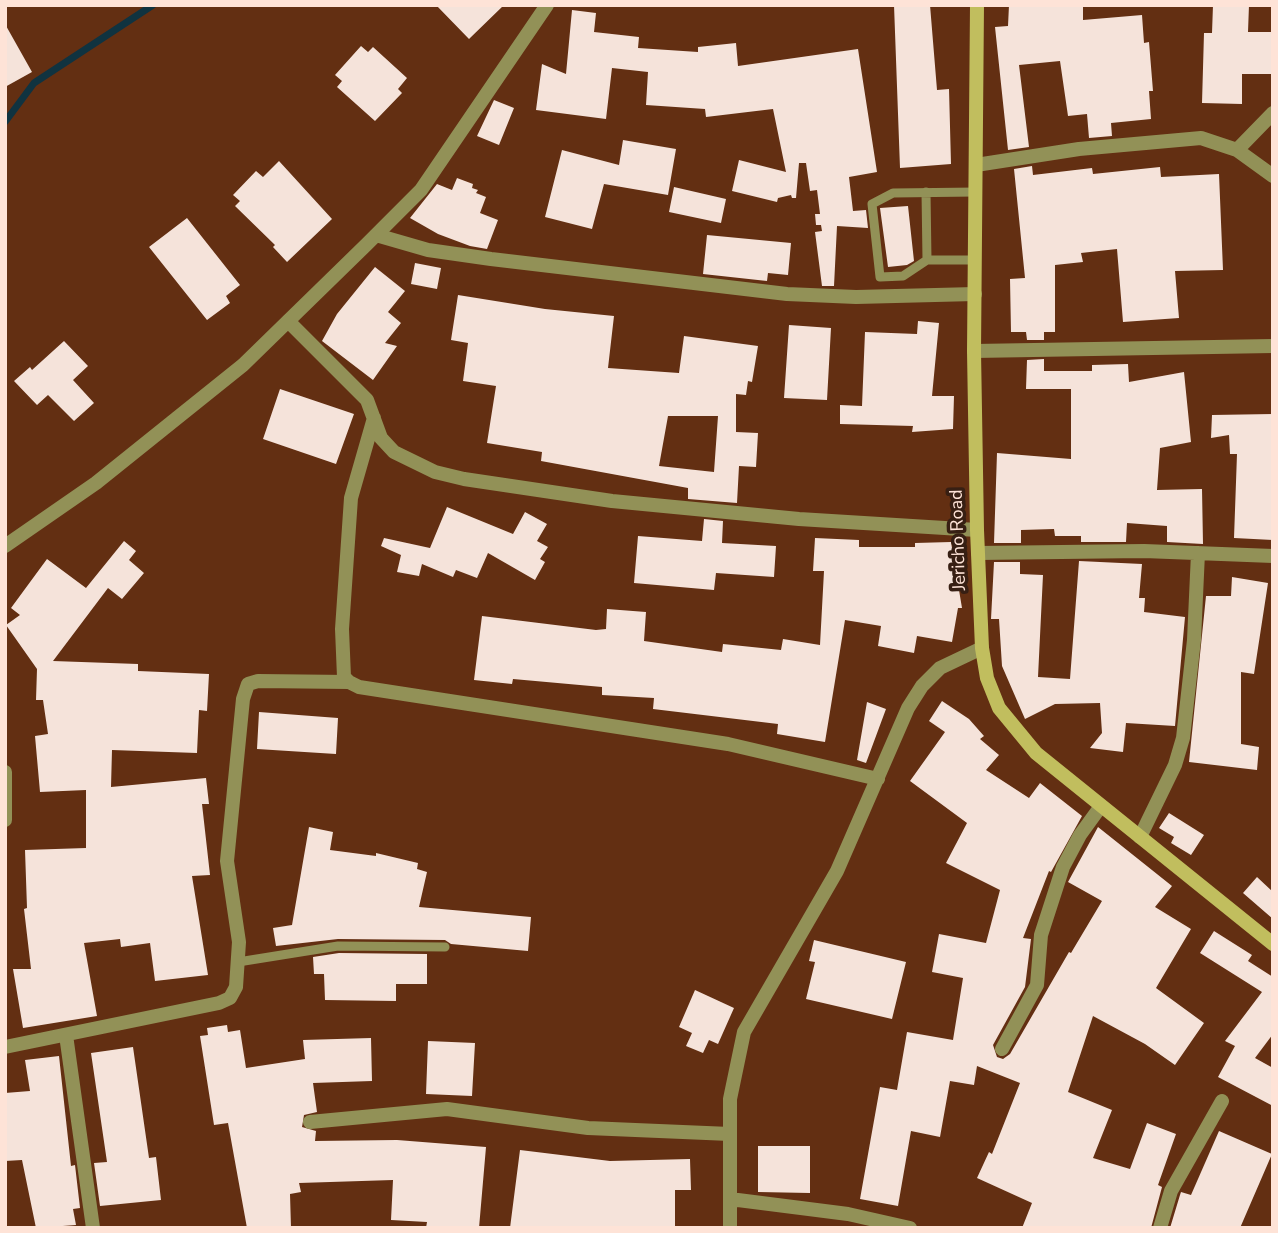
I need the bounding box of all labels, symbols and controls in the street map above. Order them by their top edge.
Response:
street label: Jericho Road [946,489,972,591]

